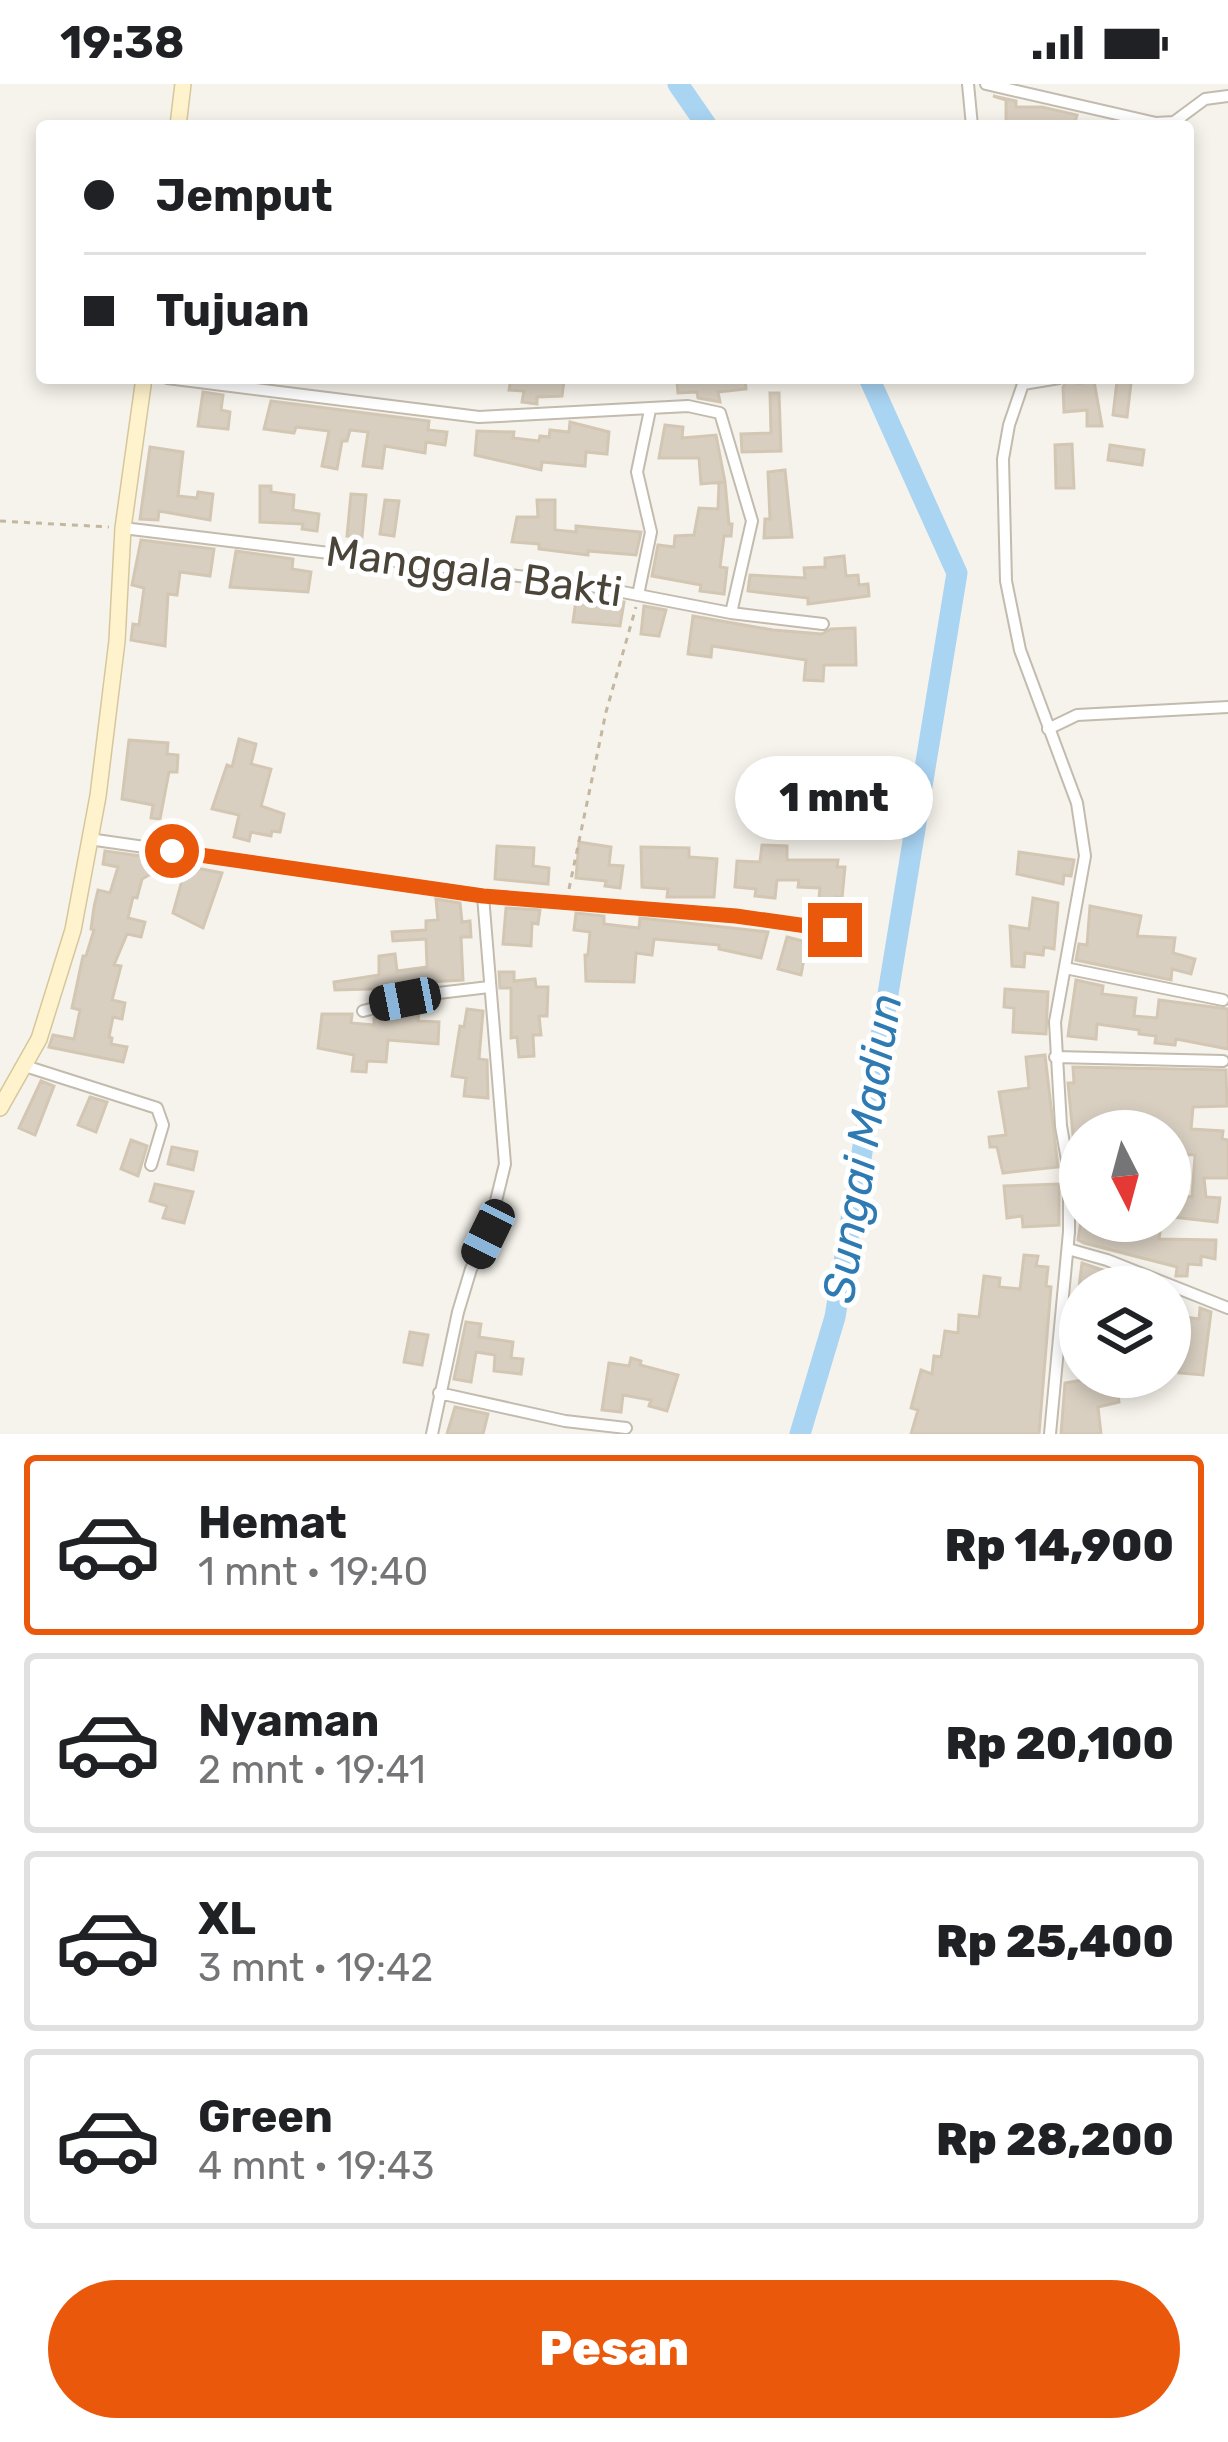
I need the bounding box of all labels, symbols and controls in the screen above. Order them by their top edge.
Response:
text: 19:38 [60,16,184,69]
text: Jemput [156,169,332,222]
text: Tujuan [156,284,310,337]
street label: Manggala Bakti [323,526,625,618]
callout: 1 mnt [736,756,934,840]
text: 1 mnt [779,775,889,821]
route start [145,824,199,878]
route end [808,903,862,957]
car [366,974,444,1024]
water label: Sungai Madiun [811,990,913,1306]
north arrow [1059,1110,1191,1242]
map controls [1059,1110,1191,1398]
car [456,1194,520,1274]
button: layers [1059,1266,1191,1398]
icon: car [54,1491,162,1599]
text: Hemat [198,1496,347,1549]
text: Rp 14,900 [945,1519,1174,1572]
text: 1 mnt · 19:40 [198,1549,428,1595]
icon: car [54,1689,162,1797]
text: Nyaman [198,1694,379,1747]
text: Rp 20,100 [946,1717,1174,1770]
text: 2 mnt · 19:41 [198,1747,426,1793]
icon: car [54,1887,162,1995]
text: XL [198,1892,256,1945]
text: Rp 25,400 [936,1915,1174,1968]
text: 3 mnt · 19:42 [198,1945,433,1991]
icon: car [54,2085,162,2193]
text: Green [198,2090,333,2143]
text: Rp 28,200 [936,2113,1174,2166]
text: 4 mnt · 19:43 [198,2143,435,2189]
button: Pesan [48,2280,1180,2418]

